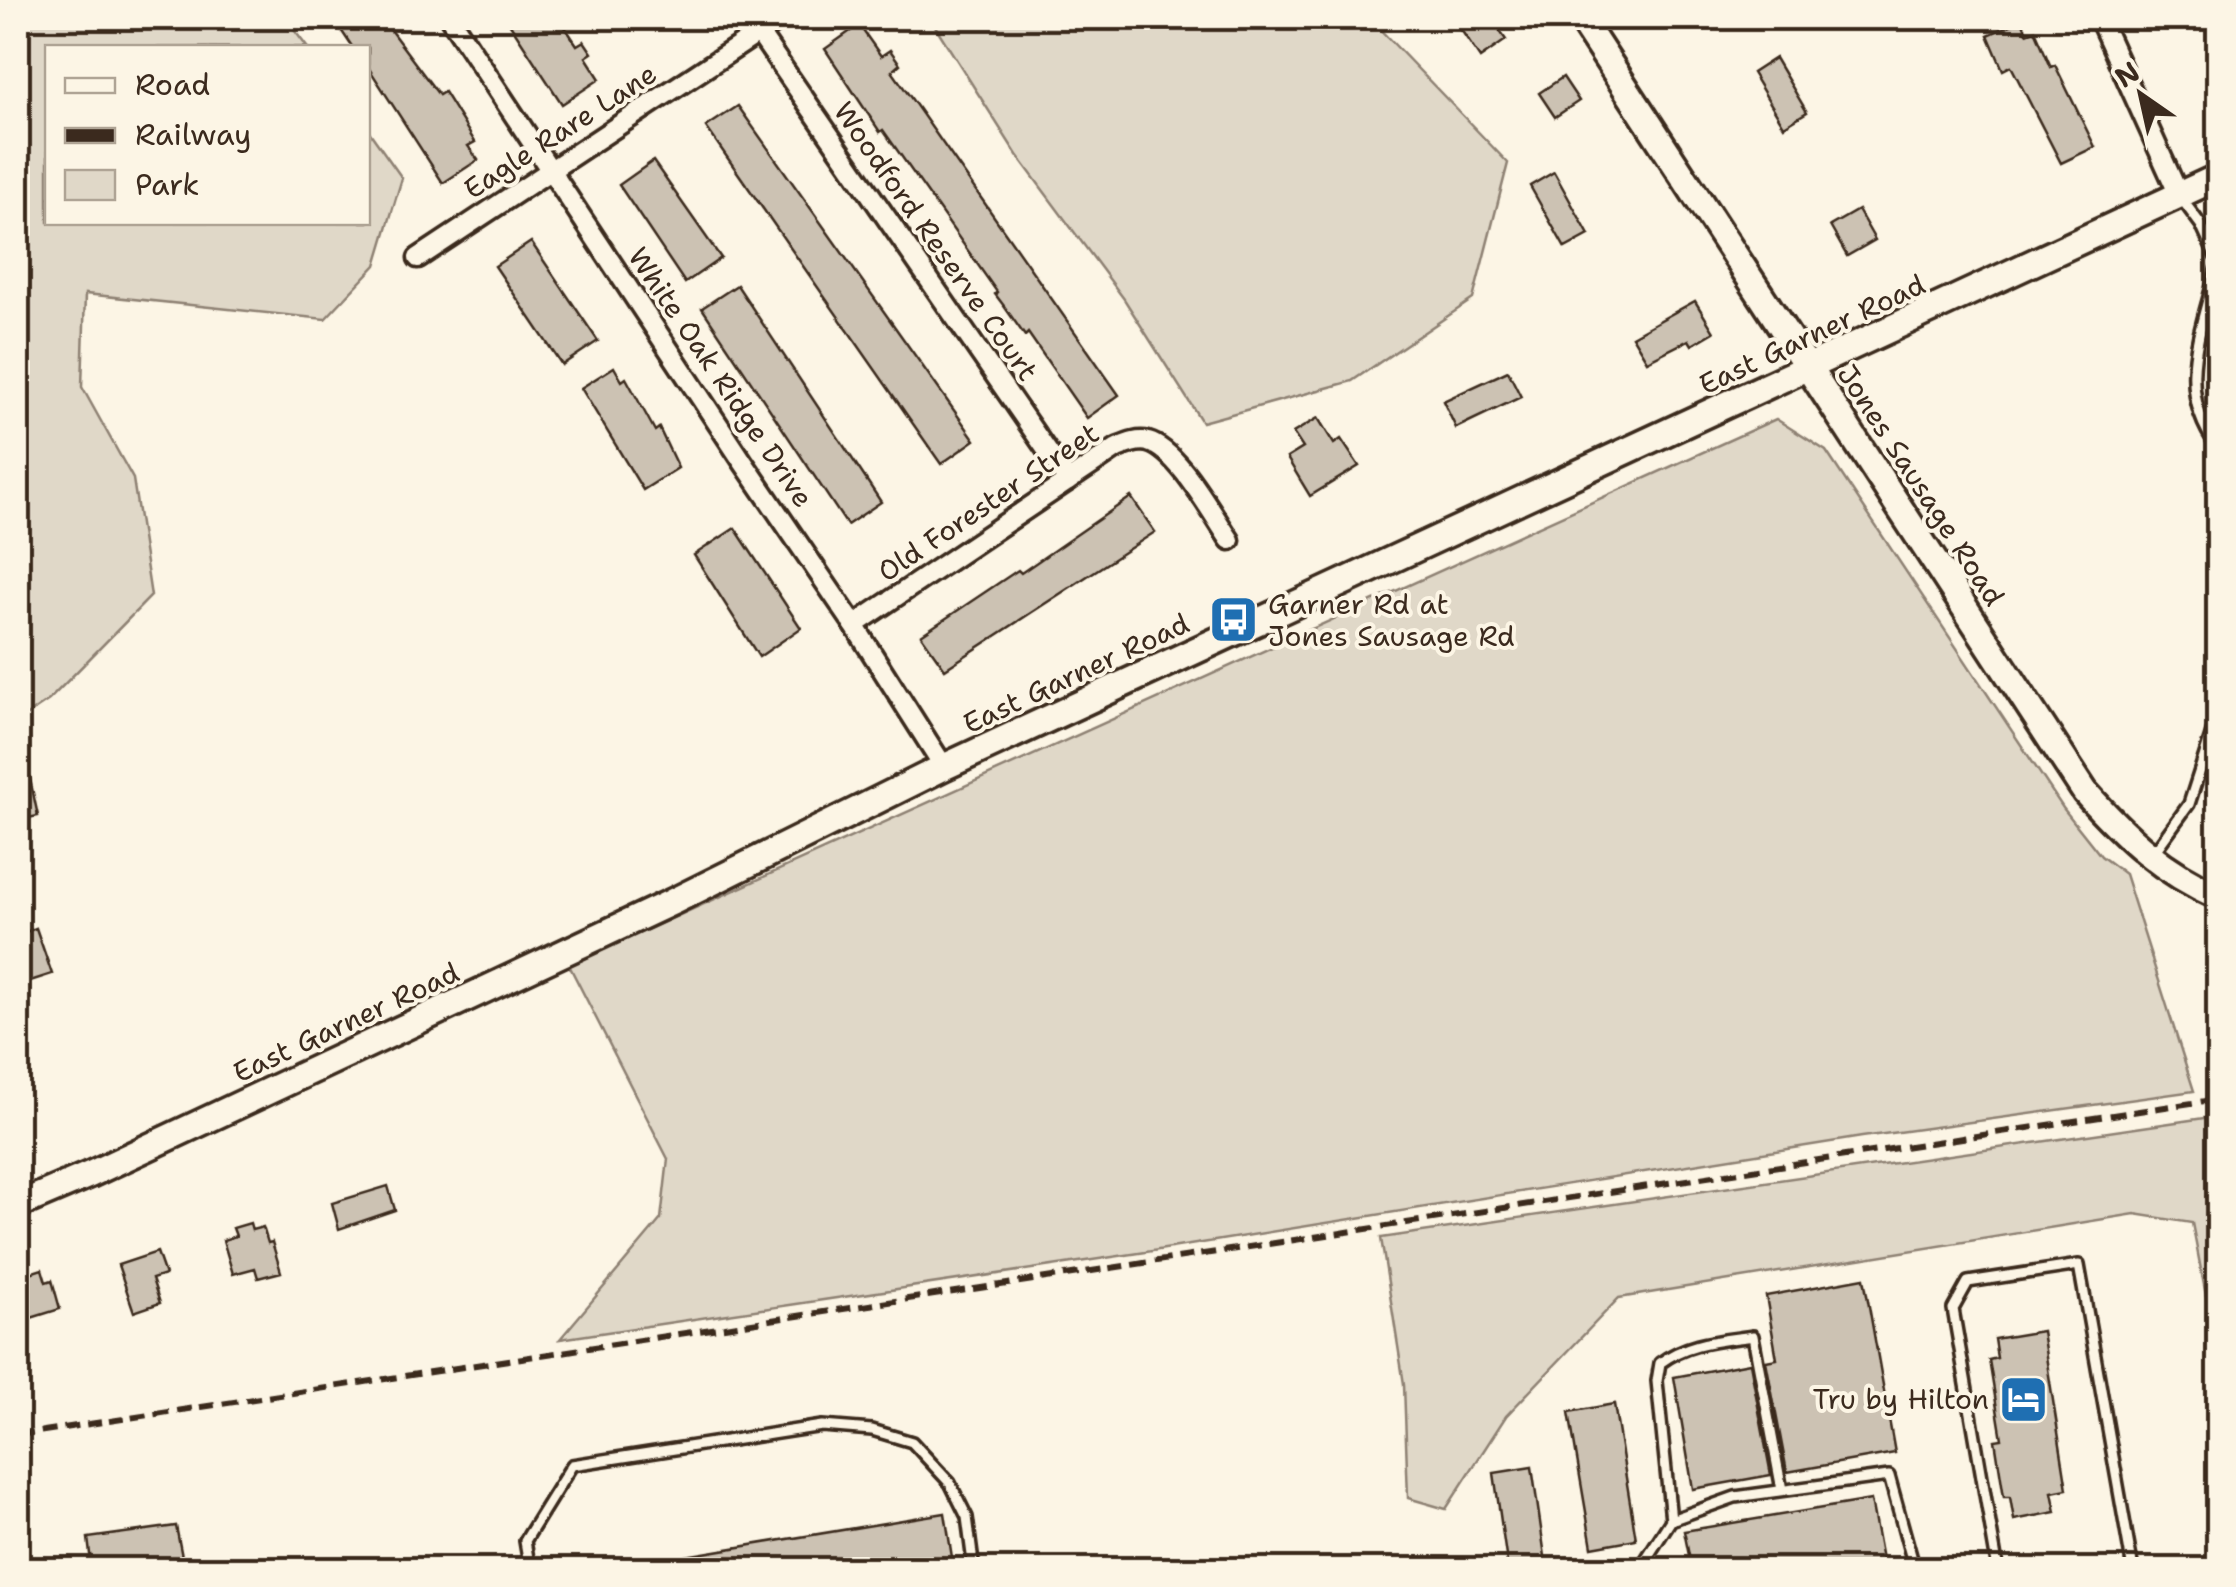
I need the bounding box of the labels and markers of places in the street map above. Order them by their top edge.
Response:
place label: Garner Rd at Jones Sausage Rd [1268,585,1515,655]
bus stop icon: Garner Rd at Jones Sausage Rd [1207,594,1259,646]
hotel icon: Tru by Hilton [1998,1373,2050,1425]
place label: Tru by Hilton [1813,1380,1989,1418]

